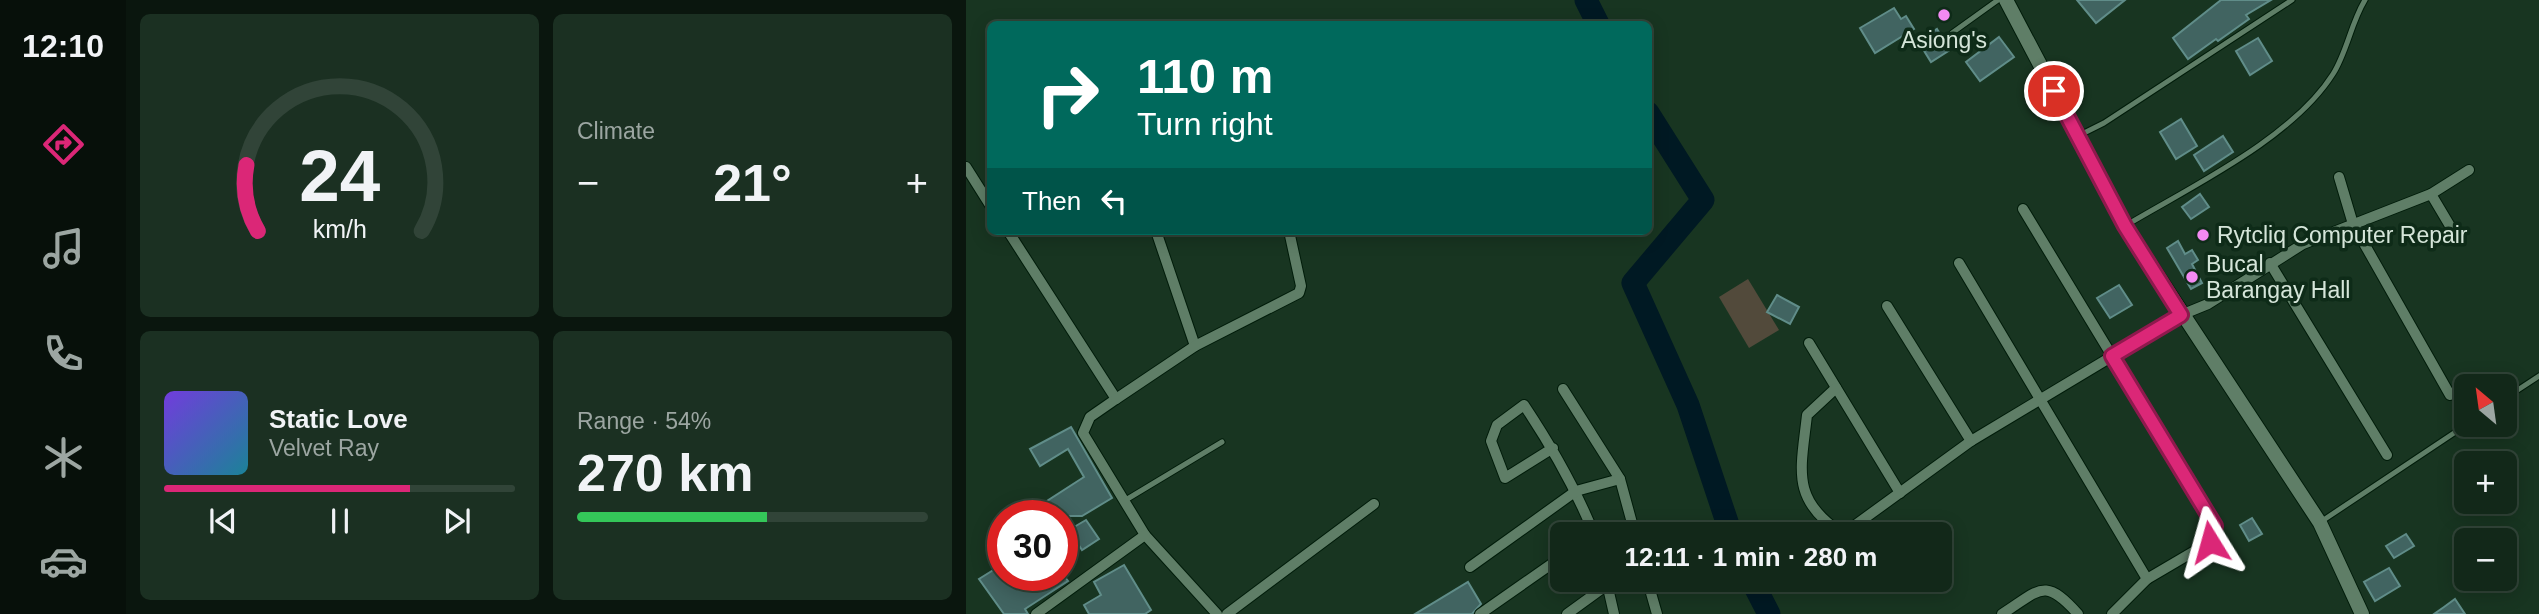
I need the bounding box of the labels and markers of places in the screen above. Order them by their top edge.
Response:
marker: Asiong's [1936,7,1952,23]
place label: Asiong's [1901,27,1987,53]
pin [2024,61,2084,121]
place label: Rytcliq Computer Repair [2217,222,2468,248]
marker: Rytcliq Computer Repair [2195,227,2211,243]
place label: Bucal Barangay Hall [2206,251,2350,303]
marker: Bucal Barangay Hall [2184,269,2200,285]

